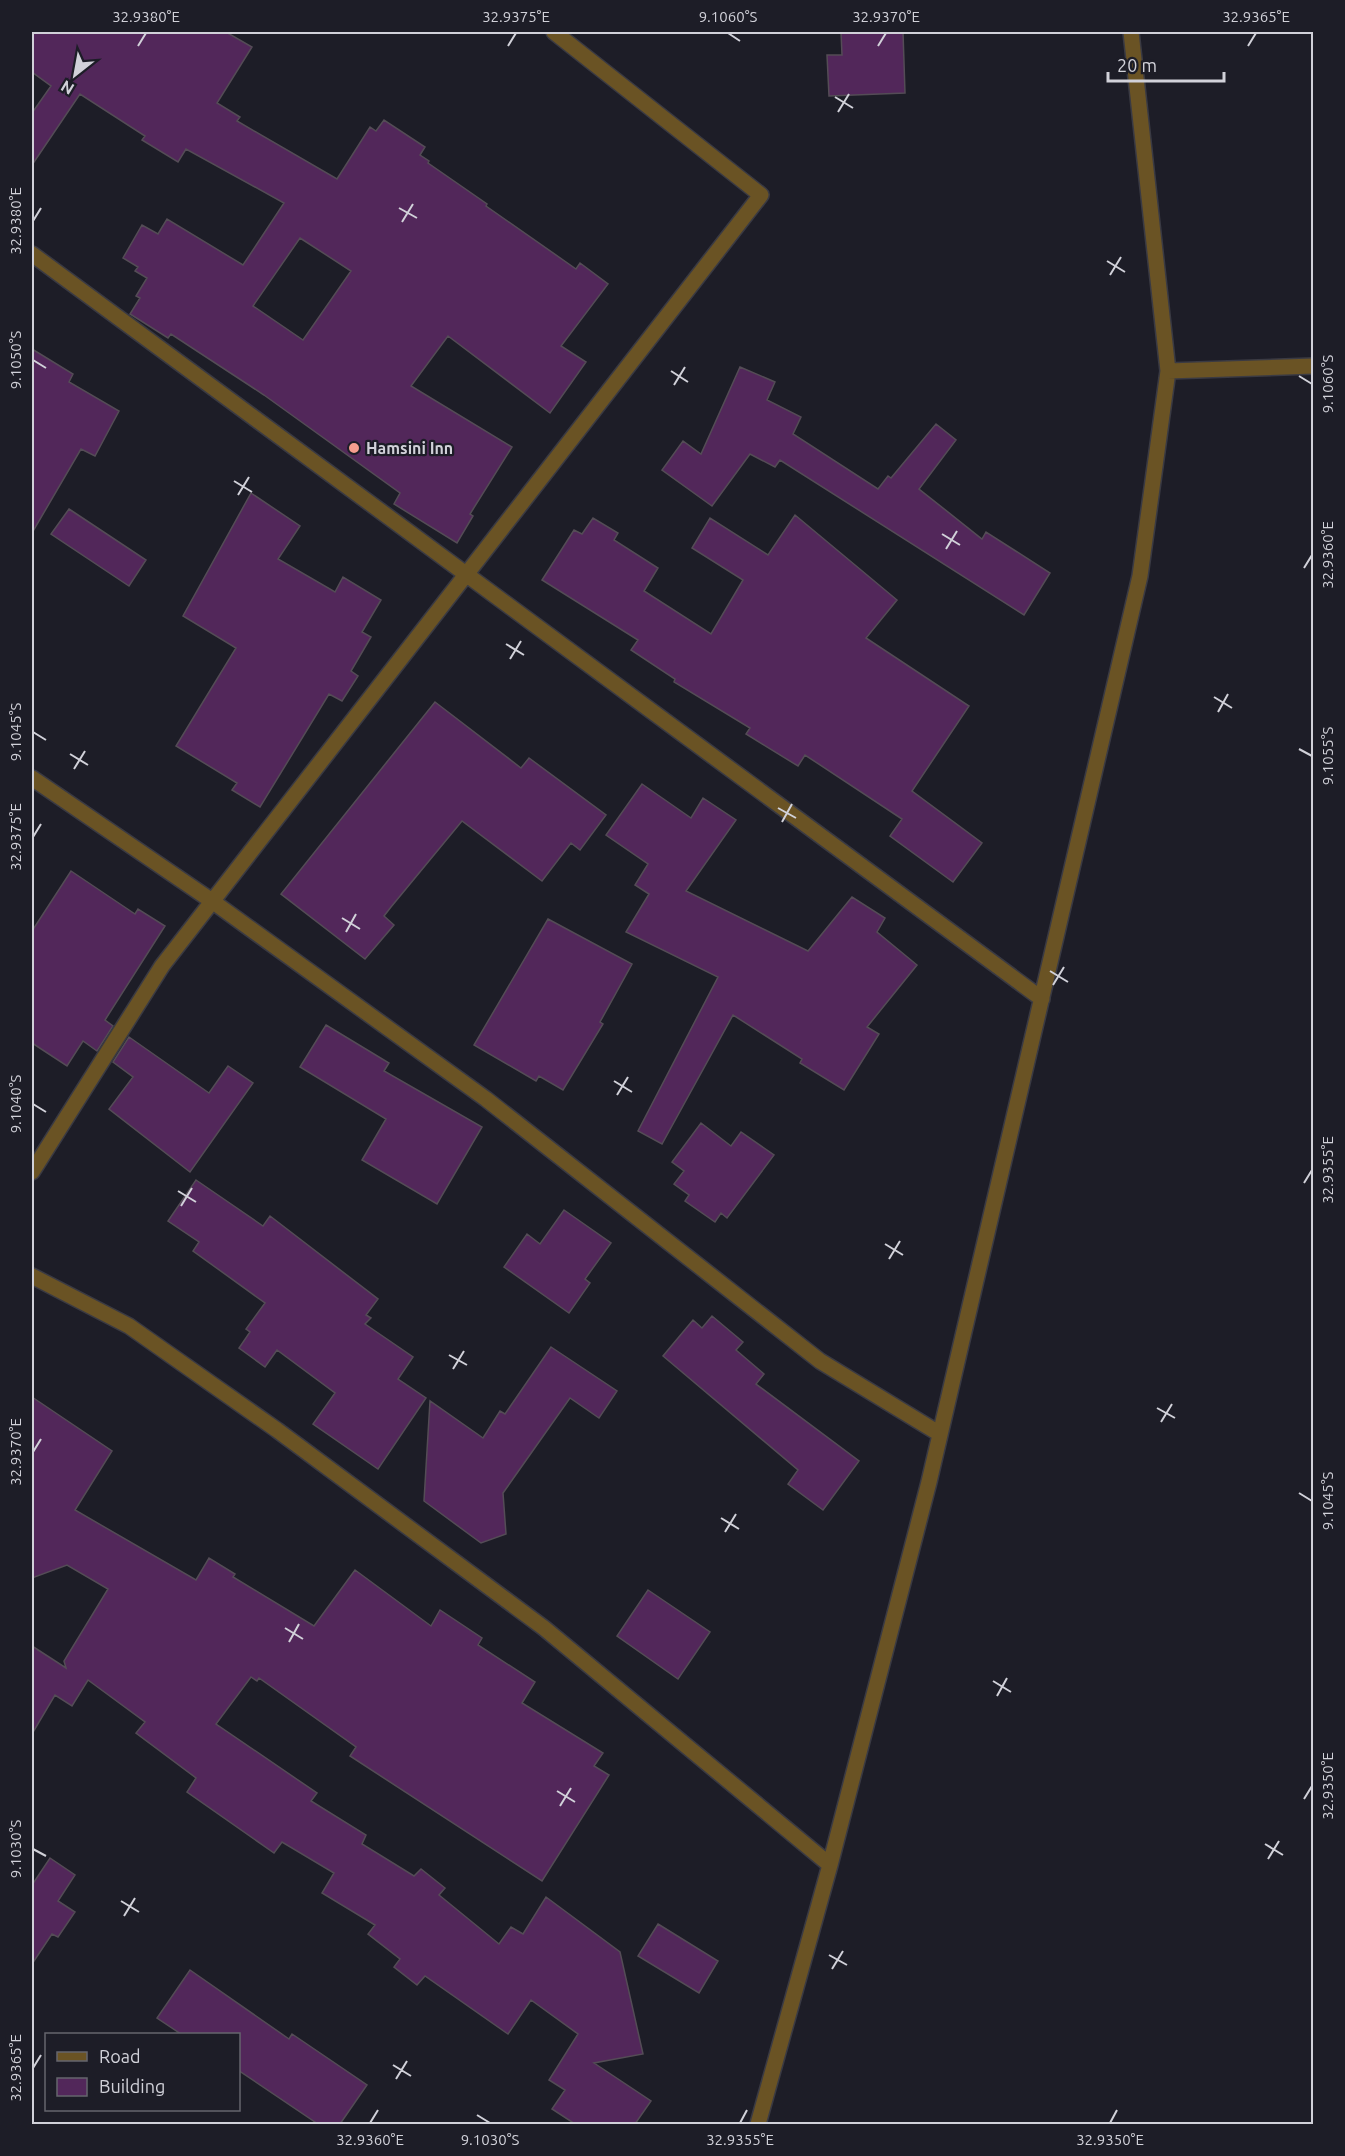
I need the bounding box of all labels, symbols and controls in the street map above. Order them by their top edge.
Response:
text: 32.9380°E [112,8,180,25]
text: 32.9375°E [482,8,550,25]
text: 9.1060°S [699,8,757,25]
text: 32.9370°E [852,8,920,25]
text: 32.9365°E [1222,8,1290,25]
north arrow [45,45,105,105]
scale bar [1108,45,1224,83]
text: 20 m [1117,55,1157,75]
text: N [58,77,77,99]
text: 32.9380°E [7,187,24,255]
text: 9.1050°S [7,331,24,389]
text: 9.1060°S [1319,355,1336,413]
place label: Hamsini Inn [366,439,453,457]
marker: Hamsini Inn [347,441,361,455]
text: 32.9360°E [1319,521,1336,589]
text: 9.1045°S [7,703,24,761]
text: 9.1055°S [1319,727,1336,785]
text: 32.9375°E [7,803,24,871]
text: 9.1040°S [7,1075,24,1133]
text: 32.9355°E [1319,1136,1336,1204]
text: 32.9370°E [7,1418,24,1486]
text: 9.1045°S [1319,1472,1336,1530]
text: 32.9350°E [1319,1752,1336,1820]
text: 9.1030°S [7,1820,24,1878]
legend [45,2033,240,2111]
text: 32.9365°E [7,2034,24,2102]
text: Road [99,2046,141,2066]
text: Building [99,2076,165,2096]
text: 32.9360°E [336,2131,404,2148]
text: 9.1030°S [461,2131,519,2148]
text: 32.9355°E [706,2131,774,2148]
text: 32.9350°E [1076,2131,1144,2148]

